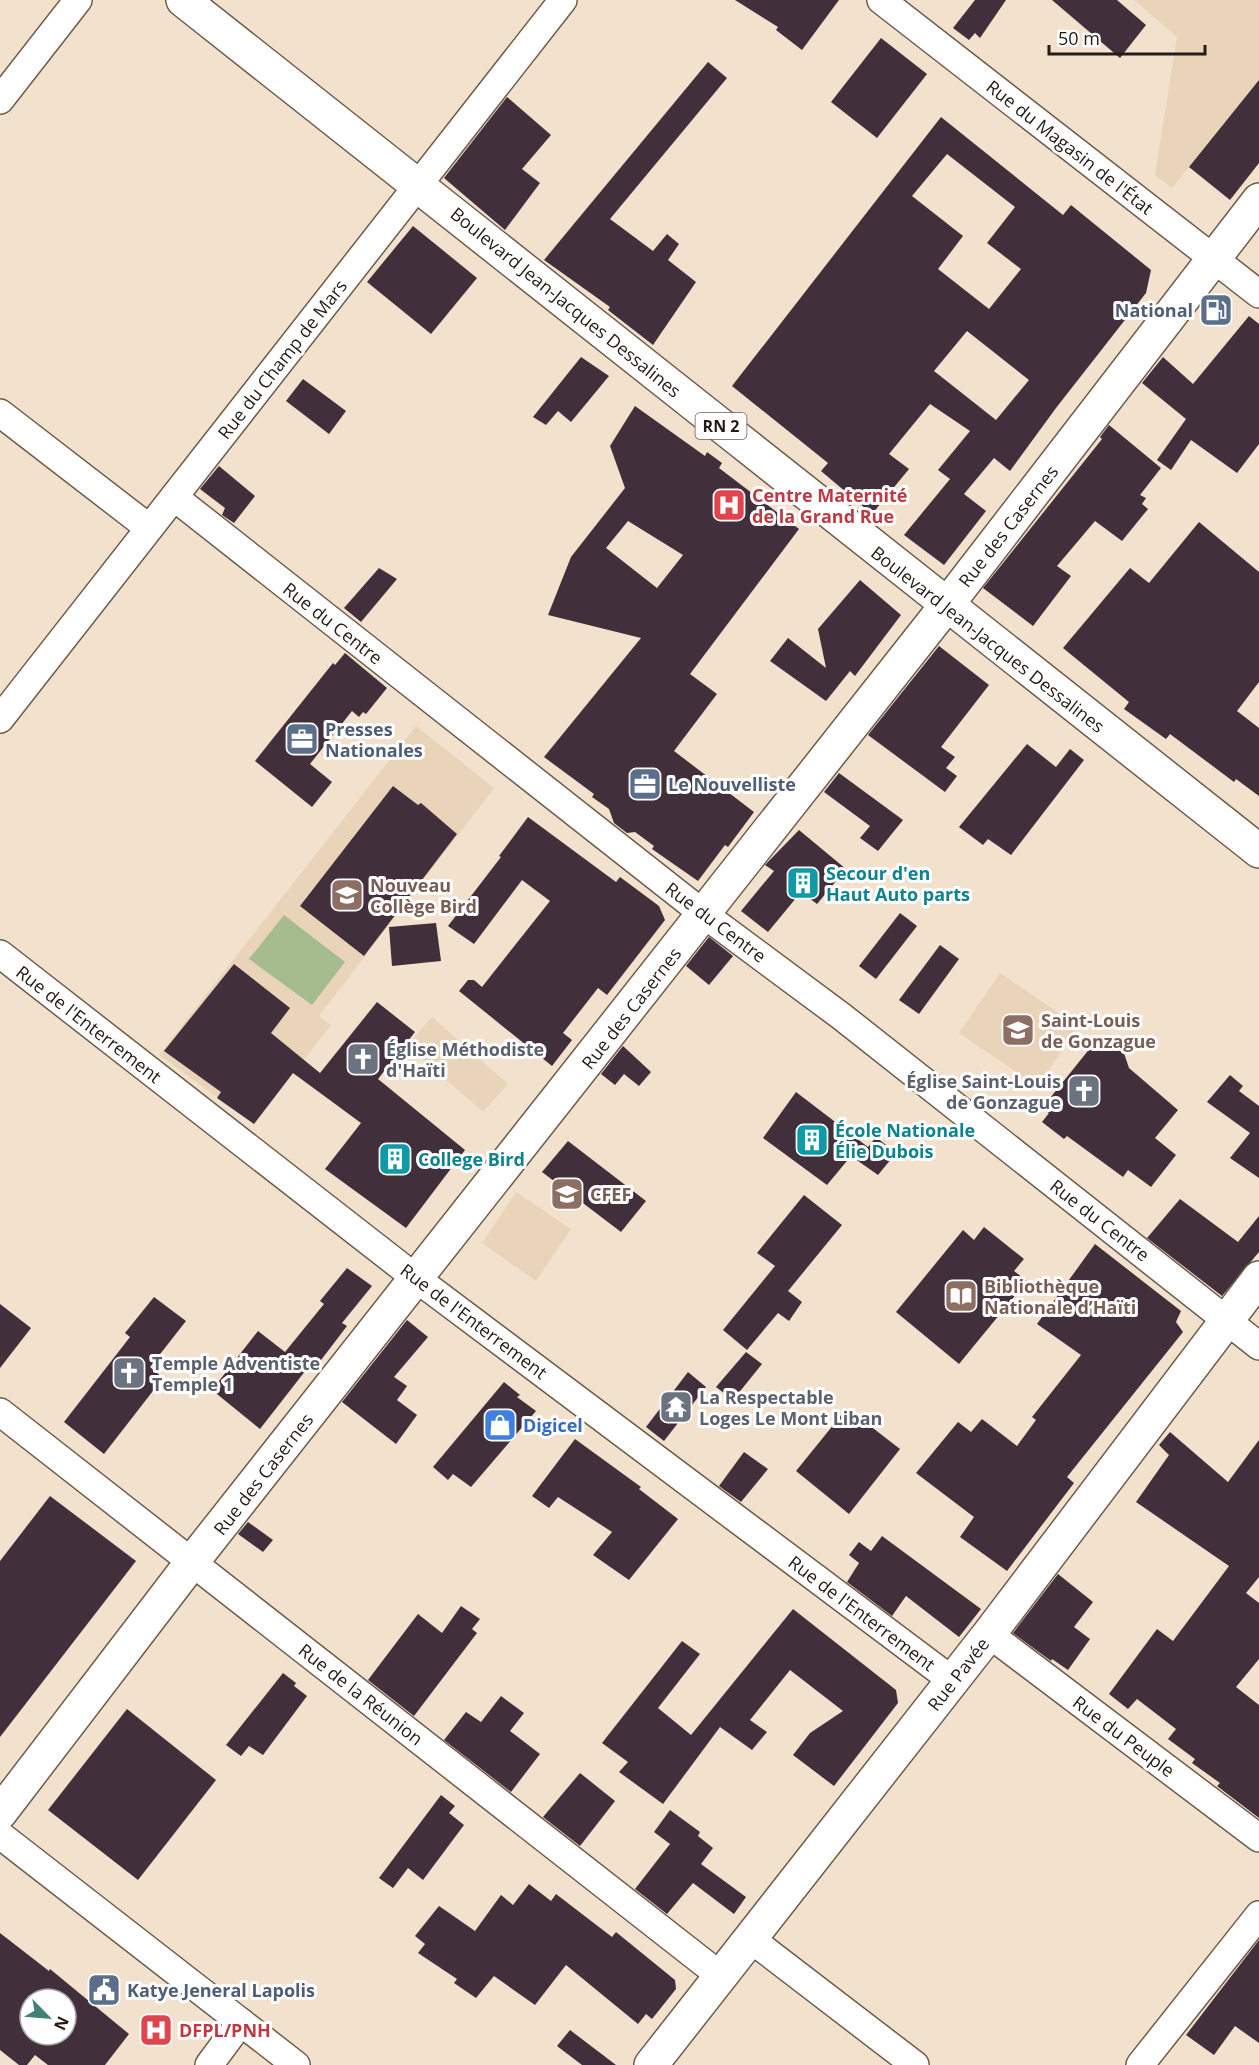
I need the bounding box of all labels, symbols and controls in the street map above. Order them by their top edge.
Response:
scale bar [1049,18,1205,56]
text: 50 m [1058,26,1100,50]
street label: Rue du Magasin de l'État [982,74,1158,220]
street label: Boulevard Jean-Jacques Dessalines [446,201,686,403]
street label: Rue du Champ de Mars [212,274,352,444]
fuel station icon: National [1198,292,1234,328]
place label: National [1115,298,1193,322]
road number: RN 2 [696,413,746,439]
street label: Rue des Casernes [953,460,1063,592]
place label: Centre Maternité de la Grand Rue [752,483,907,528]
hospital icon: Centre Maternité de la Grand Rue [711,487,747,523]
street label: Boulevard Jean-Jacques Dessalines [866,540,1110,738]
street label: Rue du Centre [278,577,388,669]
place label: Presses Nationales [325,717,423,762]
office icon: Presses Nationales [284,721,320,757]
office icon: Le Nouvelliste [627,766,663,802]
place label: Le Nouvelliste [668,772,796,796]
place label: Secour d'en Haut Auto parts [826,861,970,906]
building icon: Secour d'en Haut Auto parts [785,865,821,901]
place label: Nouveau Collège Bird [370,873,477,918]
street label: Rue du Centre [661,876,771,968]
school or university icon: Nouveau Collège Bird [329,877,365,913]
street label: Rue des Casernes [576,942,686,1074]
street label: Rue de l'Enterrement [12,960,166,1088]
place label: Saint-Louis de Gonzague [1041,1008,1156,1053]
school or university icon: Saint-Louis de Gonzague [1000,1012,1036,1048]
place label: Église Méthodiste d'Haïti [386,1037,544,1082]
church icon: Église Méthodiste d'Haïti [345,1041,381,1077]
place label: Église Saint-Louis de Gonzague [906,1069,1061,1114]
church icon: Église Saint-Louis de Gonzague [1066,1073,1102,1109]
place label: École Nationale Élie Dubois [835,1118,975,1163]
building icon: École Nationale Élie Dubois [794,1122,830,1158]
building icon: College Bird [377,1141,413,1177]
place label: College Bird [418,1147,525,1171]
street label: Rue du Centre [1045,1174,1155,1266]
school or university icon: CFEF [549,1176,585,1212]
place label: CFEF [590,1182,631,1206]
street label: Rue de l'Enterrement [396,1258,552,1384]
place label: Bibliothèque Nationale d’Haïti [984,1274,1136,1319]
library icon: Bibliothèque Nationale d’Haïti [943,1278,979,1314]
place label: Temple Adventiste Temple 1 [152,1351,320,1396]
church icon: Temple Adventiste Temple 1 [111,1355,147,1391]
place label: La Respectable Loges Le Mont Liban [699,1385,882,1430]
temple icon: La Respectable Loges Le Mont Liban [658,1389,694,1425]
shop icon: Digicel [482,1407,518,1443]
street label: Rue des Casernes [208,1408,318,1540]
place label: Digicel [523,1413,583,1437]
street label: Rue de l'Enterrement [784,1550,940,1676]
street label: Rue Pavée [922,1632,994,1716]
street label: Rue de la Réunion [294,1638,428,1750]
street label: Rue du Peuple [1068,1690,1180,1782]
public building icon: Katye Jeneral Lapolis [86,1972,122,2008]
place label: Katye Jeneral Lapolis [127,1978,315,2002]
north arrow [18,1987,78,2047]
hospital icon: DFPL/PNH [138,2012,174,2048]
text: N [49,2013,74,2034]
place label: DFPL/PNH [179,2018,271,2042]

